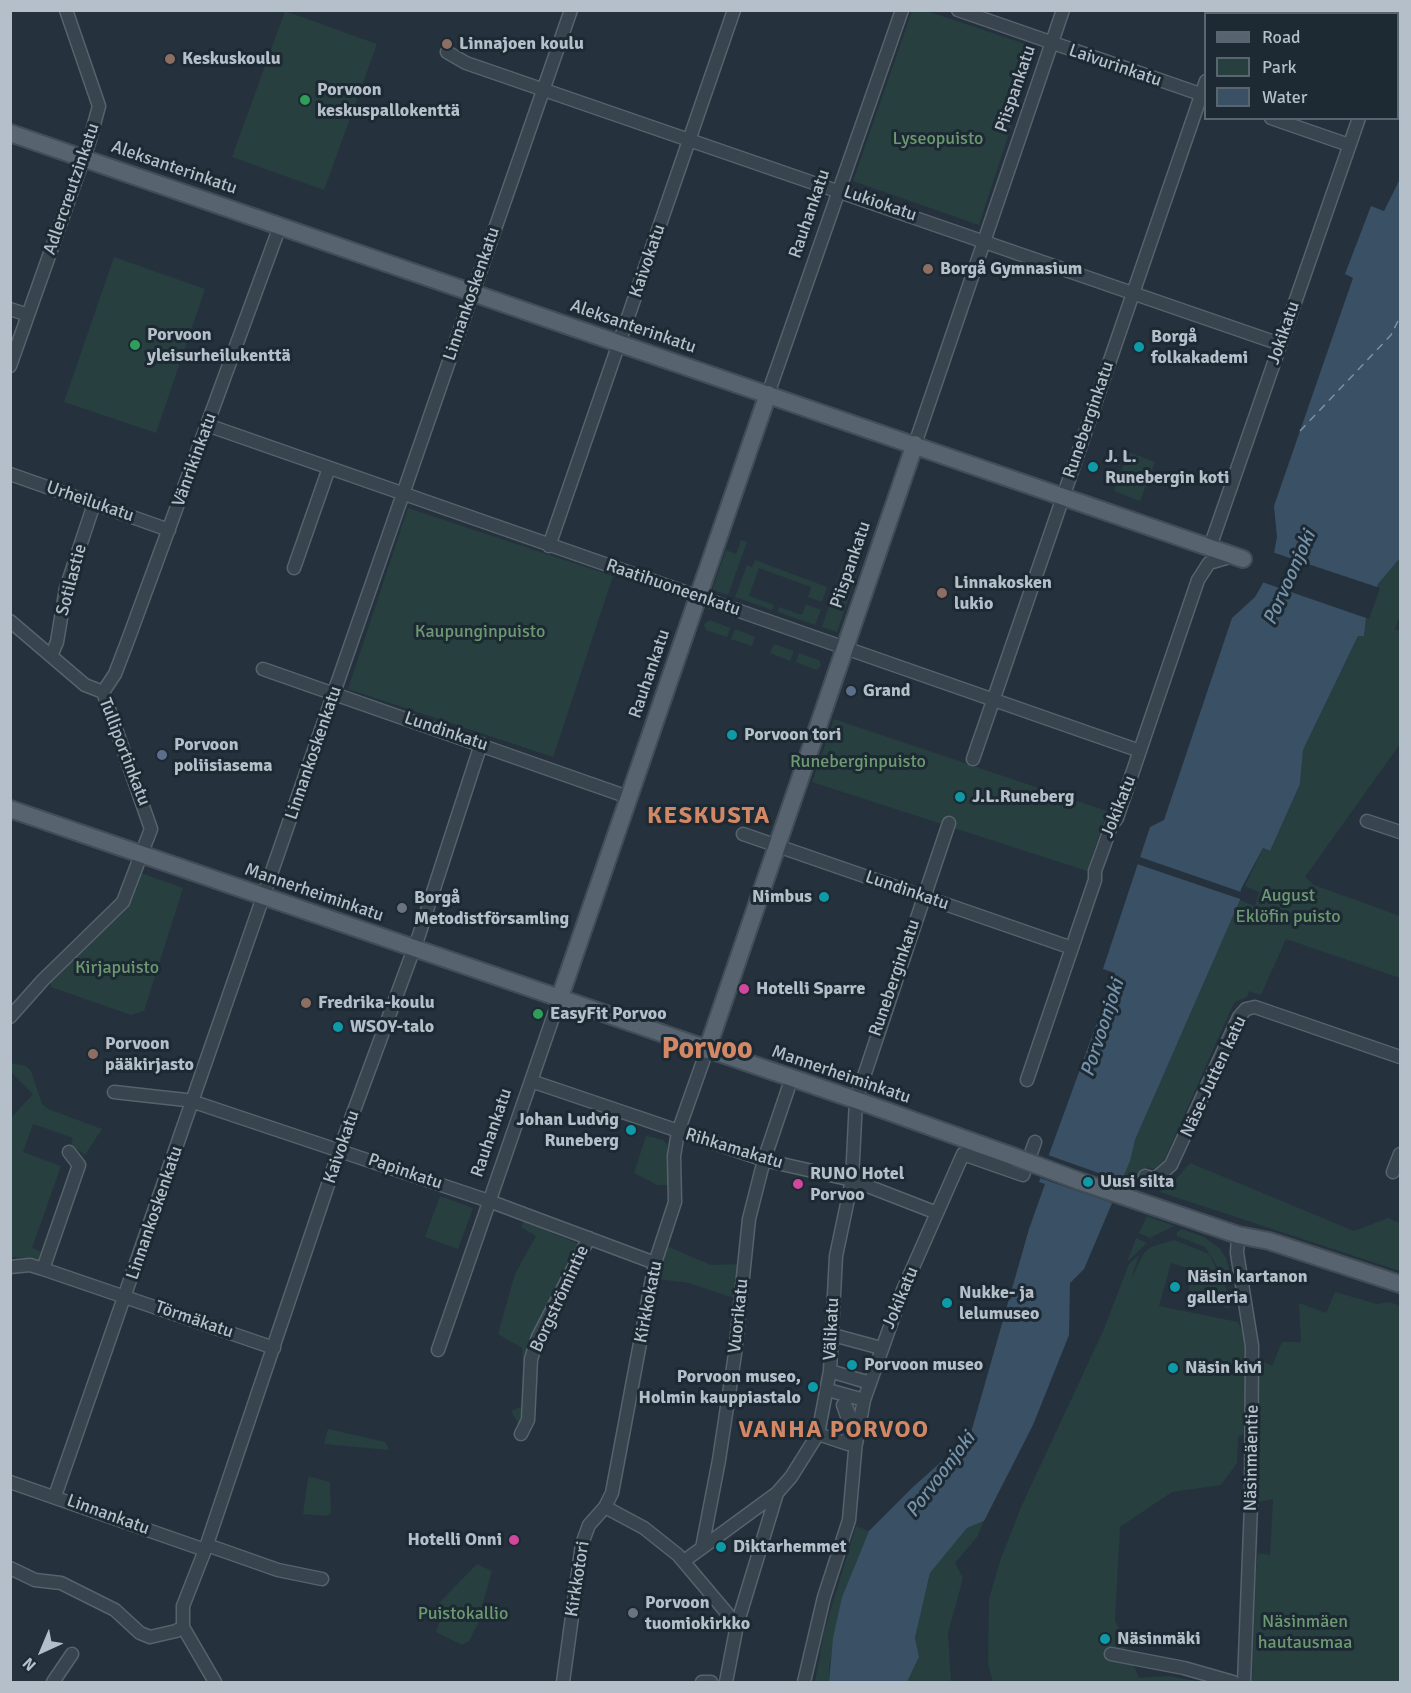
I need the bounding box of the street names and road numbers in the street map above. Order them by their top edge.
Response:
street label: Laivurinkatu [1066,40,1164,92]
street label: Piispankatu [991,43,1041,135]
street label: Adlercreutzinkatu [39,120,105,258]
street label: Aleksanterinkatu [108,136,240,200]
street label: Rauhankatu [785,167,835,261]
street label: Lukiokatu [841,181,919,227]
street label: Kaivokatu [625,222,671,300]
street label: Linnankoskenkatu [439,224,505,364]
street label: Aleksanterinkatu [567,295,699,359]
street label: Jokikatu [1263,299,1305,367]
street label: Runeberginkatu [1059,359,1119,481]
street label: Vänrikinkatu [168,410,222,510]
street label: Urheilukatu [43,477,137,527]
street label: Piispankatu [826,519,876,611]
street label: Sotilastie [52,542,92,618]
street label: Raatihuoneenkatu [603,555,743,621]
street label: Rauhankatu [625,627,675,721]
street label: Linnankoskenkatu [281,683,347,823]
street label: Tulliportinkatu [94,695,154,809]
street label: Lundinkatu [401,708,491,756]
street label: Jokikatu [1097,773,1141,841]
street label: Mannerheiminkatu [242,859,386,927]
street label: Lundinkatu [862,867,952,915]
street label: Runeberginkatu [865,917,925,1039]
street label: Näse-Jutten katu [1176,1013,1252,1141]
street label: Mannerheiminkatu [769,1041,913,1109]
street label: Rauhankatu [467,1086,517,1180]
street label: Kaivokatu [319,1108,365,1186]
street label: Rihkamakatu [682,1124,786,1174]
street label: Linnankoskenkatu [122,1143,188,1283]
street label: Papinkatu [365,1149,445,1195]
street label: Borgströmintie [526,1242,594,1356]
street label: Kirkkokatu [630,1259,668,1345]
street label: Jokikatu [878,1264,924,1332]
street label: Vuorikatu [724,1278,754,1354]
street label: Törmäkatu [152,1297,236,1343]
street label: Välikatu [820,1297,844,1361]
street label: Näsinmäentie [1240,1405,1264,1511]
street label: Linnankatu [64,1490,152,1540]
street label: Kirkkotori [561,1540,595,1618]

